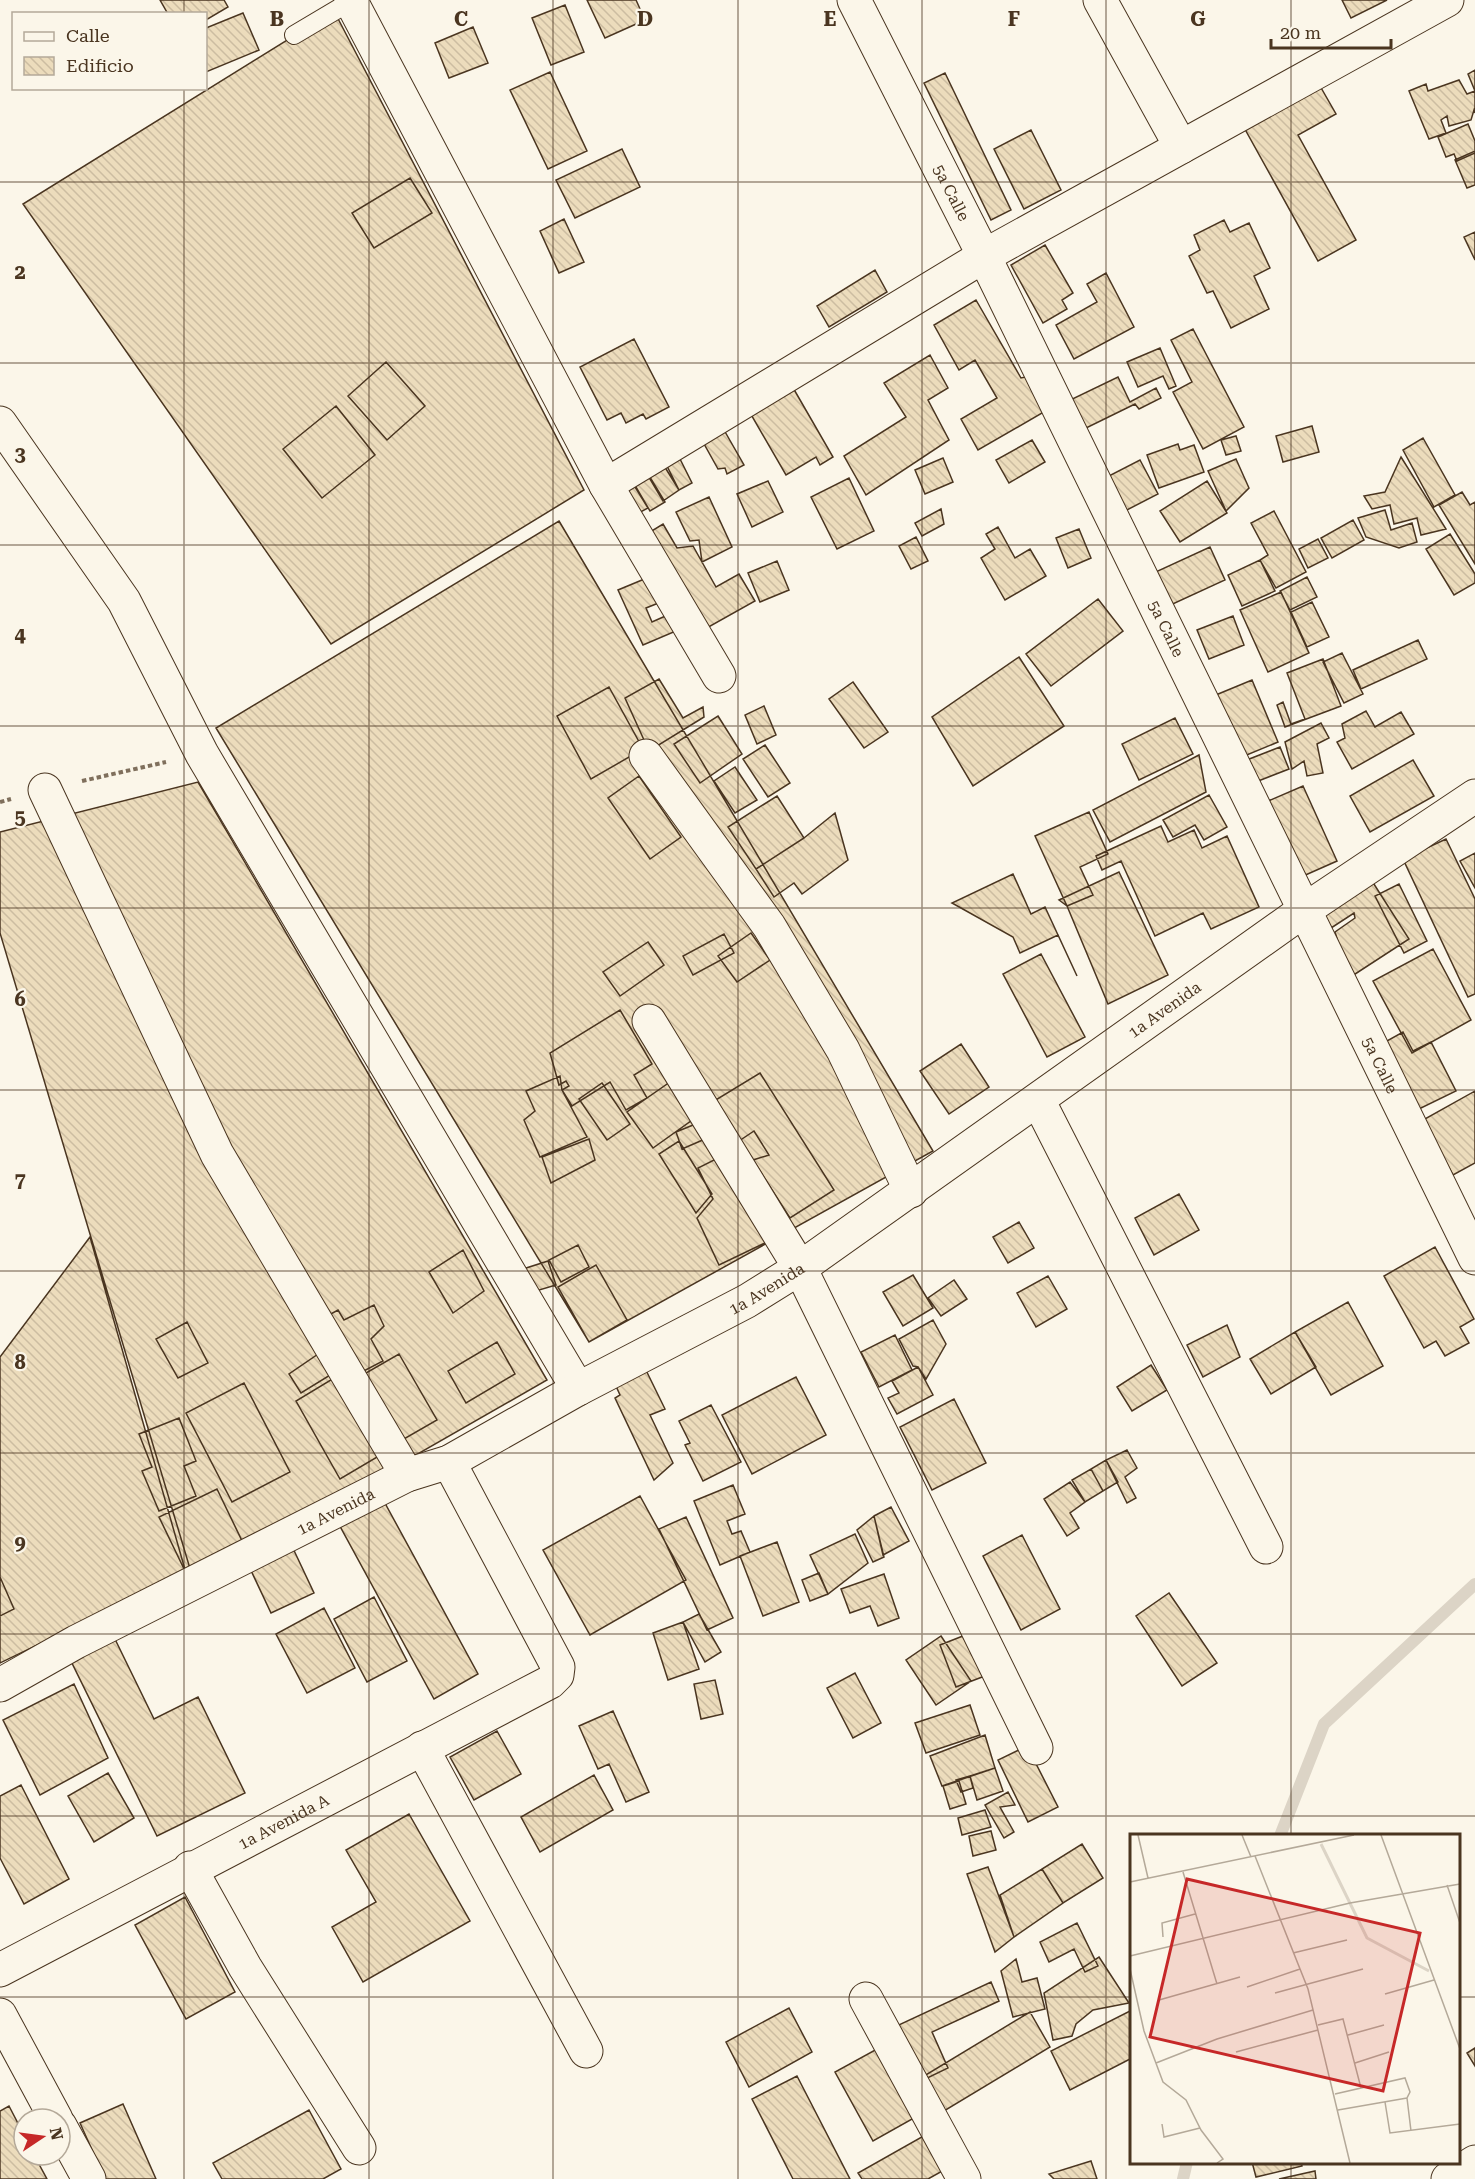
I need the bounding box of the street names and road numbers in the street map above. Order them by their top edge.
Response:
street label: 5a Calle [930,161,974,224]
street label: 5a Calle [1145,597,1189,660]
street label: 1a Avenida [1124,977,1205,1042]
street label: 5a Calle [1359,1034,1402,1097]
street label: 1a Avenida [726,1258,808,1318]
street label: 1a Avenida [293,1483,378,1539]
street label: 1a Avenida A [235,1790,333,1853]

